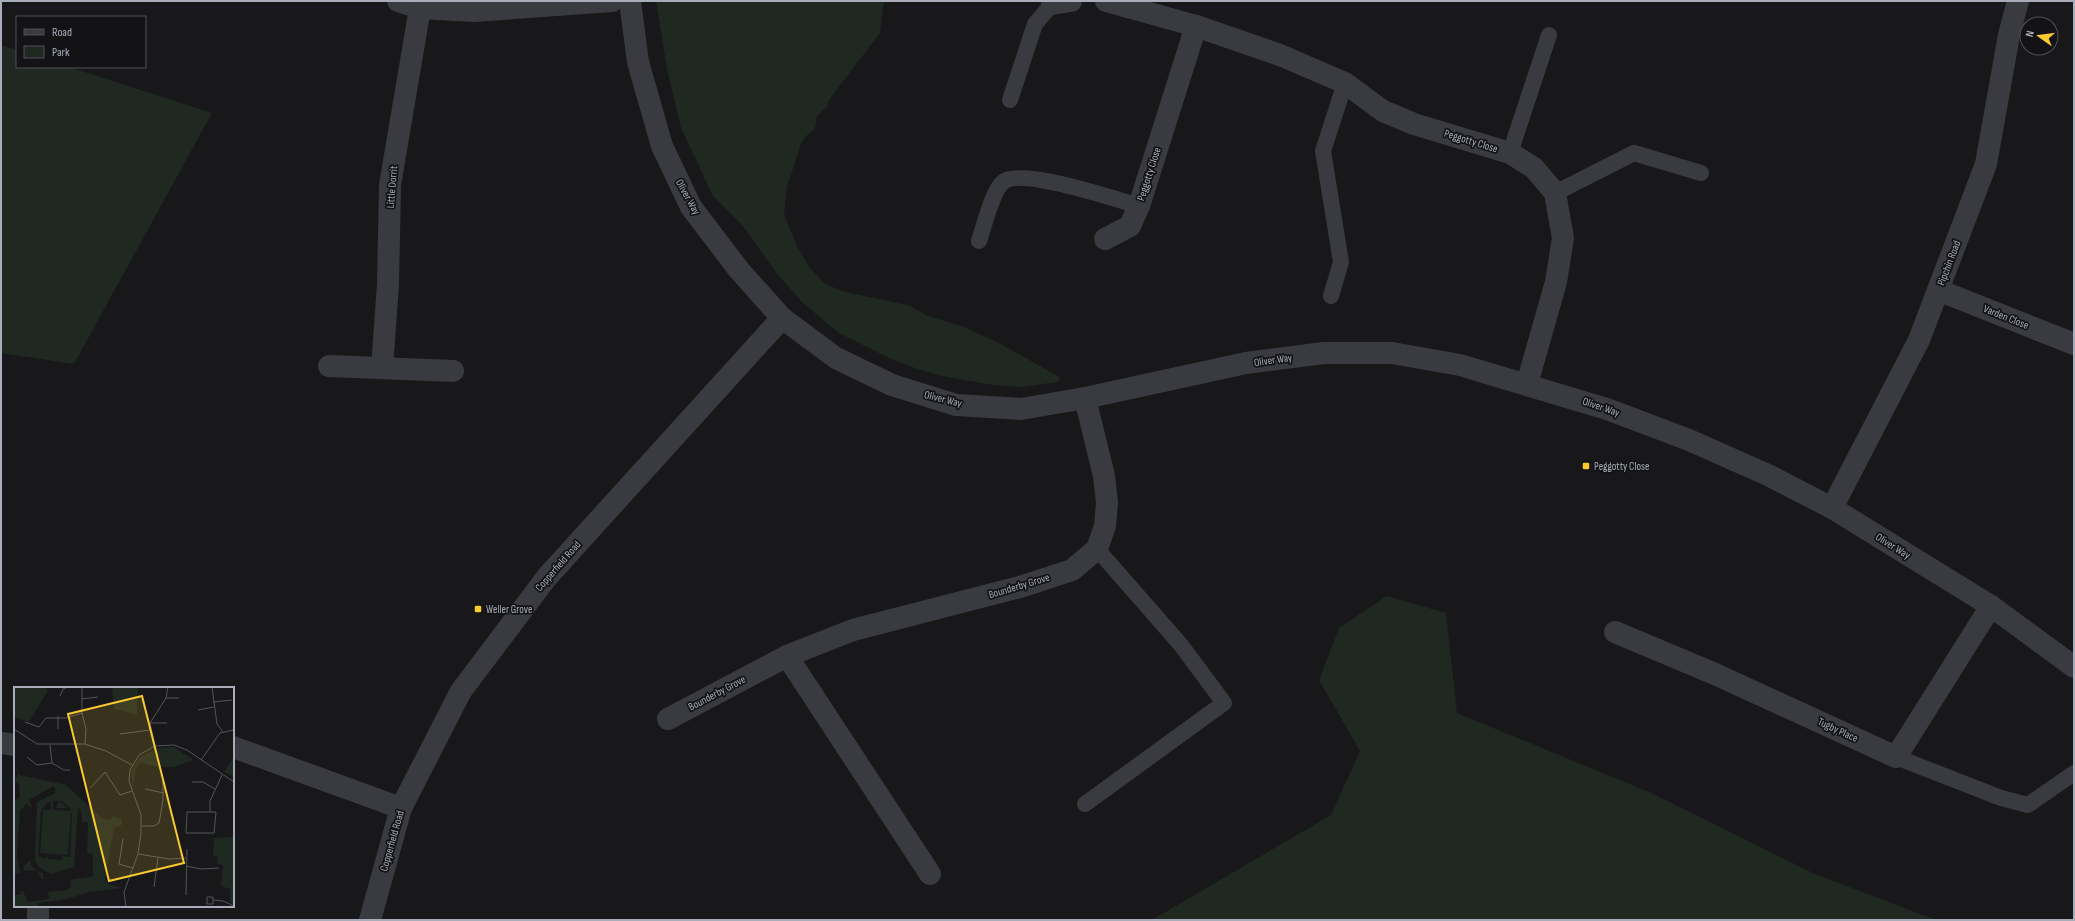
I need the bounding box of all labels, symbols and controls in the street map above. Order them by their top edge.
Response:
legend [16,16,146,68]
north arrow [2019,16,2059,56]
text: Road [52,25,72,40]
text: N [2023,29,2037,38]
text: Park [52,45,70,60]
street label: Peggotty Close [1443,127,1499,155]
street label: Peggotty Close [1134,146,1164,202]
street label: Little Dorrit [384,165,400,209]
street label: Oliver Way [673,177,703,218]
street label: Pipchin Road [1934,238,1964,287]
street label: Varden Close [1981,302,2031,332]
street label: Oliver Way [1253,351,1294,369]
street label: Oliver Way [923,388,964,410]
street label: Oliver Way [1581,395,1622,420]
place label: Peggotty Close [1594,460,1649,473]
marker: Peggotty Close [1581,461,1591,471]
street label: Oliver Way [1873,530,1913,562]
street label: Copperfield Road [533,538,584,594]
street label: Bounderby Grove [987,571,1051,601]
place label: Weller Grove [486,603,532,616]
marker: Weller Grove [473,604,483,614]
street label: Bounderby Grove [686,672,748,714]
inset map [14,687,234,907]
street label: Tugby Place [1816,715,1860,745]
street label: Copperfield Road [377,809,407,873]

